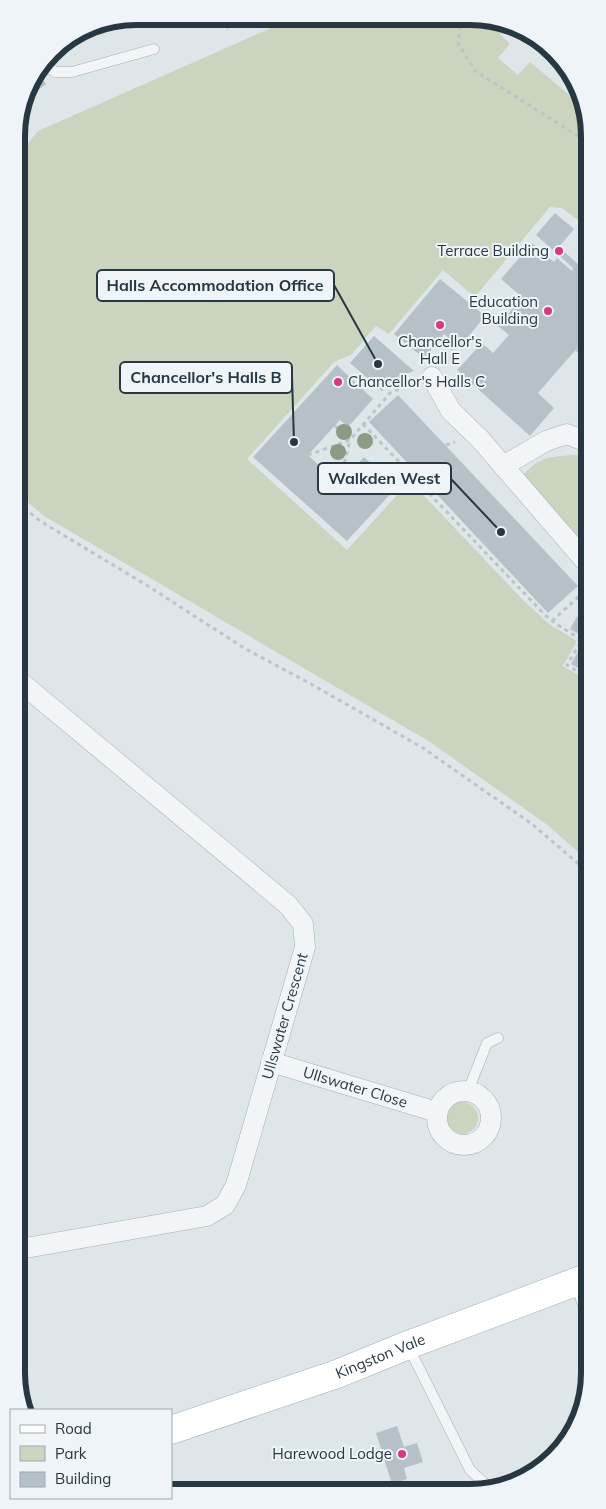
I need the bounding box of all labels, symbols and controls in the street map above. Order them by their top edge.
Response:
place label: Terrace Building [437,241,549,260]
marker: Terrace Building [553,245,565,257]
callout: Halls Accommodation Office [97,270,334,301]
text: Halls Accommodation Office [107,275,324,295]
place label: Education Building [469,292,538,328]
marker: Education Building [542,305,554,317]
marker: Chancellor's Hall E [434,319,446,331]
place label: Chancellor's Hall E [398,332,482,368]
callout: Chancellor's Halls B [120,362,292,393]
text: Chancellor's Halls B [130,367,282,387]
place label: Chancellor's Halls C [348,372,485,391]
marker: Chancellor's Halls C [332,376,344,388]
callout: Walkden West [318,463,451,494]
text: Walkden West [328,468,440,488]
street label: Ullswater Crescent [257,950,312,1081]
street label: Ullswater Close [301,1062,410,1112]
street label: Kingston Vale [332,1329,428,1383]
legend [10,1409,172,1499]
text: Road [55,1419,92,1438]
text: Park [55,1444,87,1463]
place label: Harewood Lodge [272,1444,392,1463]
marker: Harewood Lodge [396,1448,408,1460]
text: Building [55,1469,111,1488]

